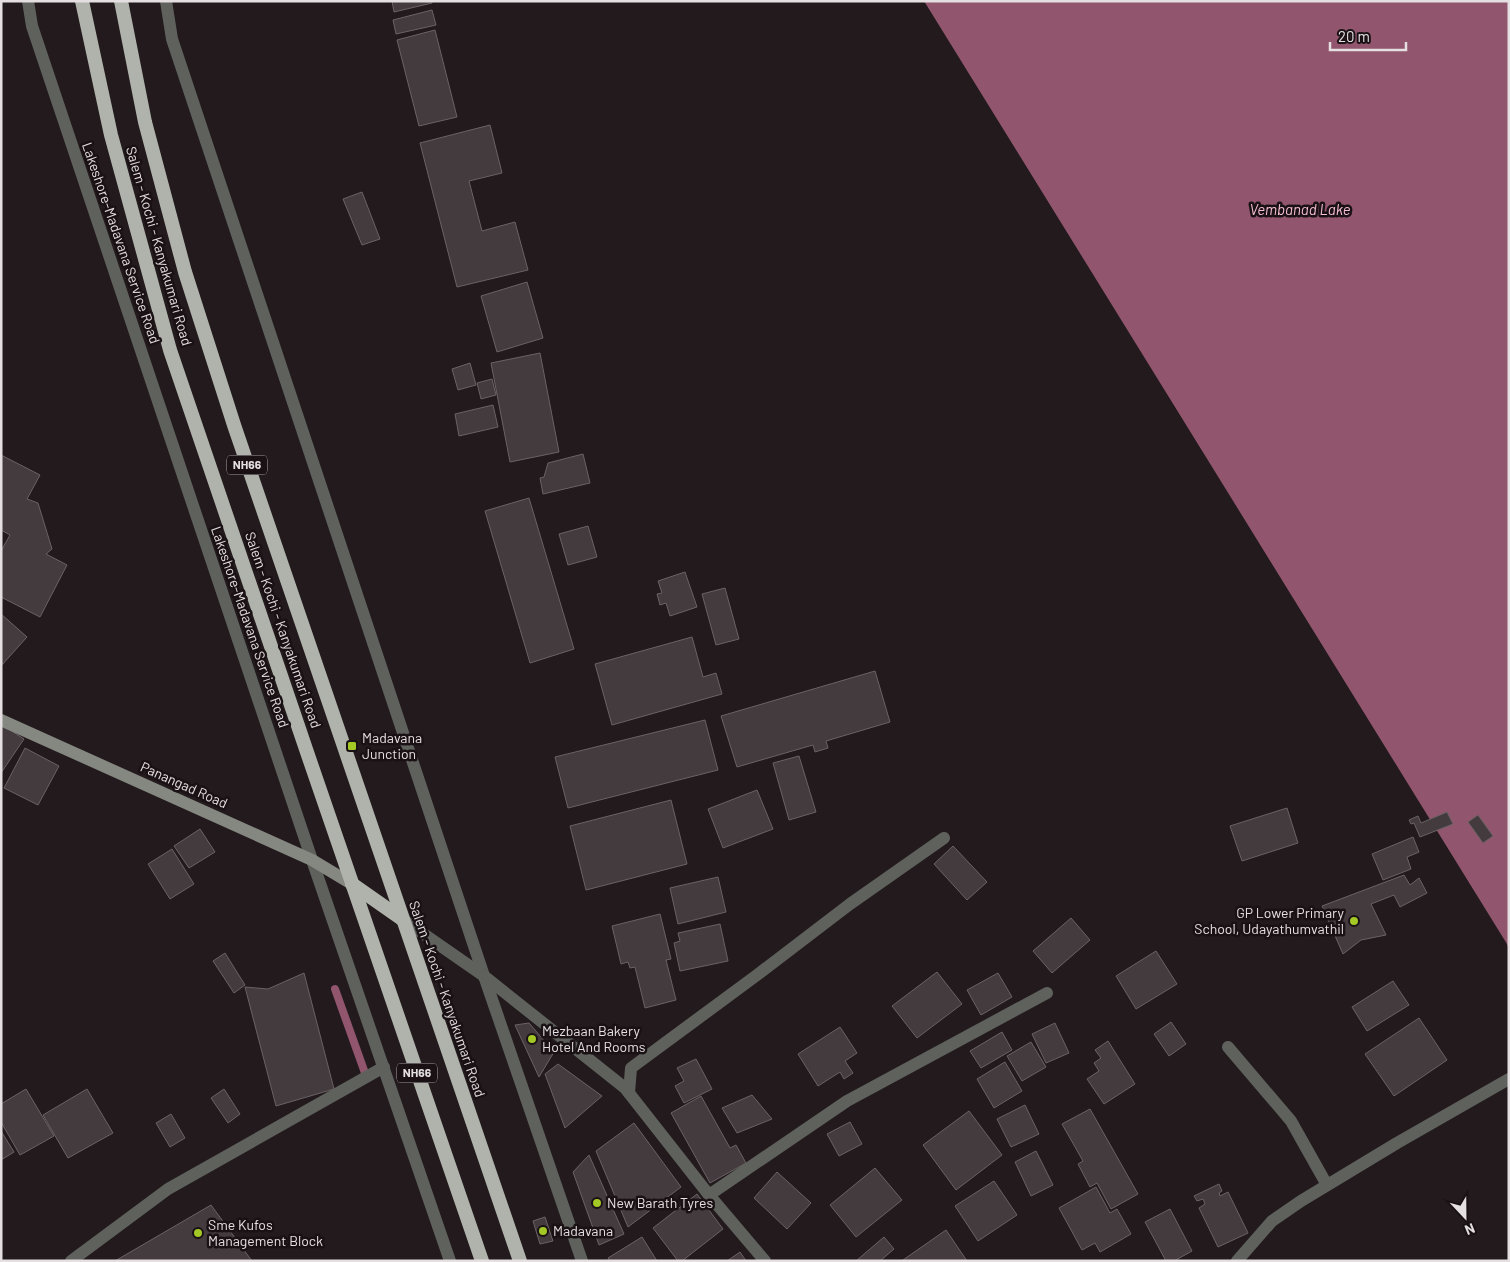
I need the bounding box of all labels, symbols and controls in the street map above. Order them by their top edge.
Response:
scale bar [1330,20,1406,52]
text: 20 m [1338,27,1370,45]
street label: Lakeshore-Madavana Service Road [79,140,164,346]
street label: Salem - Kochi - Kanyakumari Road [123,144,196,347]
water label: Vembanad Lake [1249,200,1351,218]
road number: NH66 [227,456,267,474]
street label: Lakeshore-Madavana Service Road [208,524,293,730]
street label: Salem - Kochi - Kanyakumari Road [242,529,325,730]
place label: Madavana Junction [362,729,422,762]
marker: Madavana Junction [346,740,358,752]
street label: Panangad Road [138,758,230,811]
street label: Salem - Kochi - Kanyakumari Road [406,898,489,1099]
place label: GP Lower Primary School, Udayathumvathil [1194,904,1345,937]
marker: GP Lower Primary School, Udayathumvathil [1348,915,1360,927]
place label: Mezbaan Bakery Hotel And Rooms [542,1022,646,1055]
marker: Mezbaan Bakery Hotel And Rooms [526,1033,538,1045]
road number: NH66 [397,1064,437,1082]
north arrow [1440,1192,1490,1242]
place label: New Barath Tyres [607,1194,713,1211]
marker: New Barath Tyres [591,1197,603,1209]
place label: Sme Kufos Management Block [208,1216,323,1249]
text: N [1463,1220,1478,1239]
place label: Madavana [553,1222,613,1239]
marker: Madavana [537,1225,549,1237]
marker: Sme Kufos Management Block [192,1227,204,1239]

